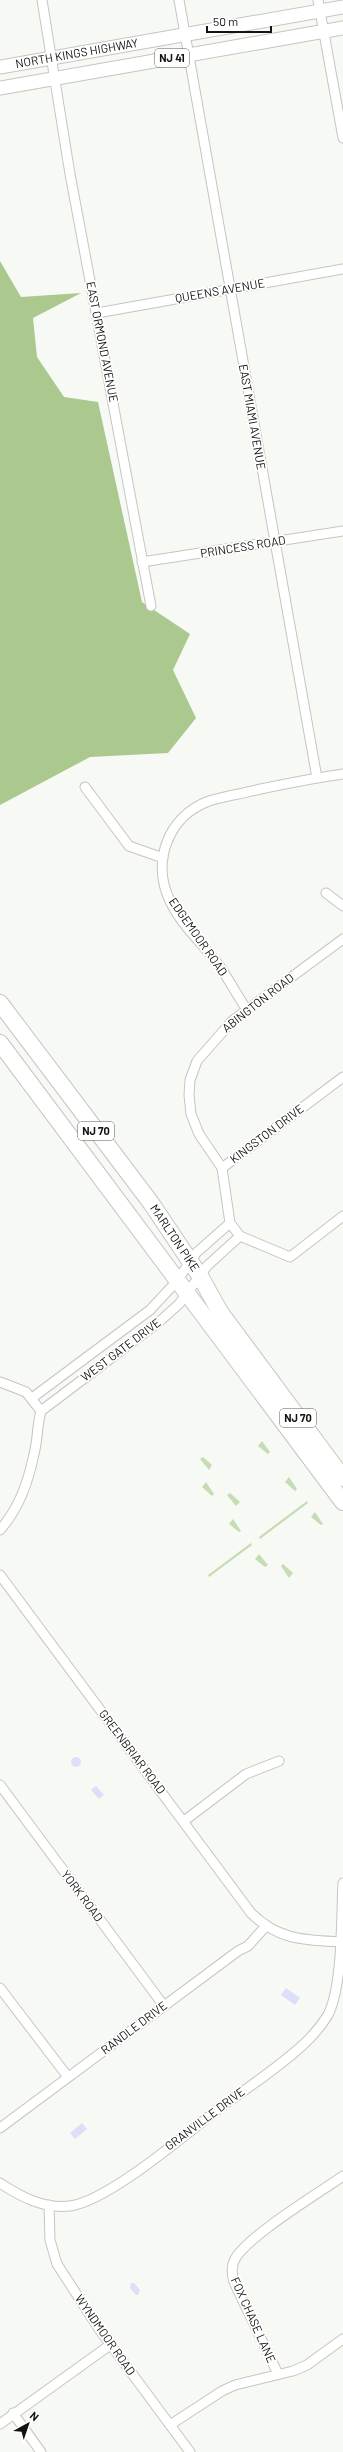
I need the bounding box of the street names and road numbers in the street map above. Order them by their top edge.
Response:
street label: NORTH KINGS HIGHWAY [14,35,139,70]
road number: NJ 41 [155,49,189,67]
street label: QUEENS AVENUE [174,275,266,305]
street label: EAST ORMOND AVENUE [84,280,122,403]
street label: EAST MIAMI AVENUE [237,363,269,471]
street label: PRINCESS ROAD [199,532,286,560]
street label: EDGEMOOR ROAD [167,895,231,978]
street label: ABINGTON ROAD [219,970,296,1035]
street label: KINGSTON DRIVE [227,1101,306,1166]
road number: NJ 70 [78,1122,114,1140]
street label: MARLTON PIKE [148,1201,203,1274]
street label: WEST GATE DRIVE [78,1315,163,1384]
road number: NJ 70 [280,1409,316,1427]
street label: GREENBRIAR ROAD [97,1707,169,1796]
street label: YORK ROAD [59,1867,107,1924]
street label: RANDLE DRIVE [98,1998,169,2057]
street label: GRANVILLE DRIVE [162,2084,247,2153]
street label: FOX CHASE LANE [229,2275,279,2365]
street label: WYNDMOOR ROAD [73,2291,139,2377]

